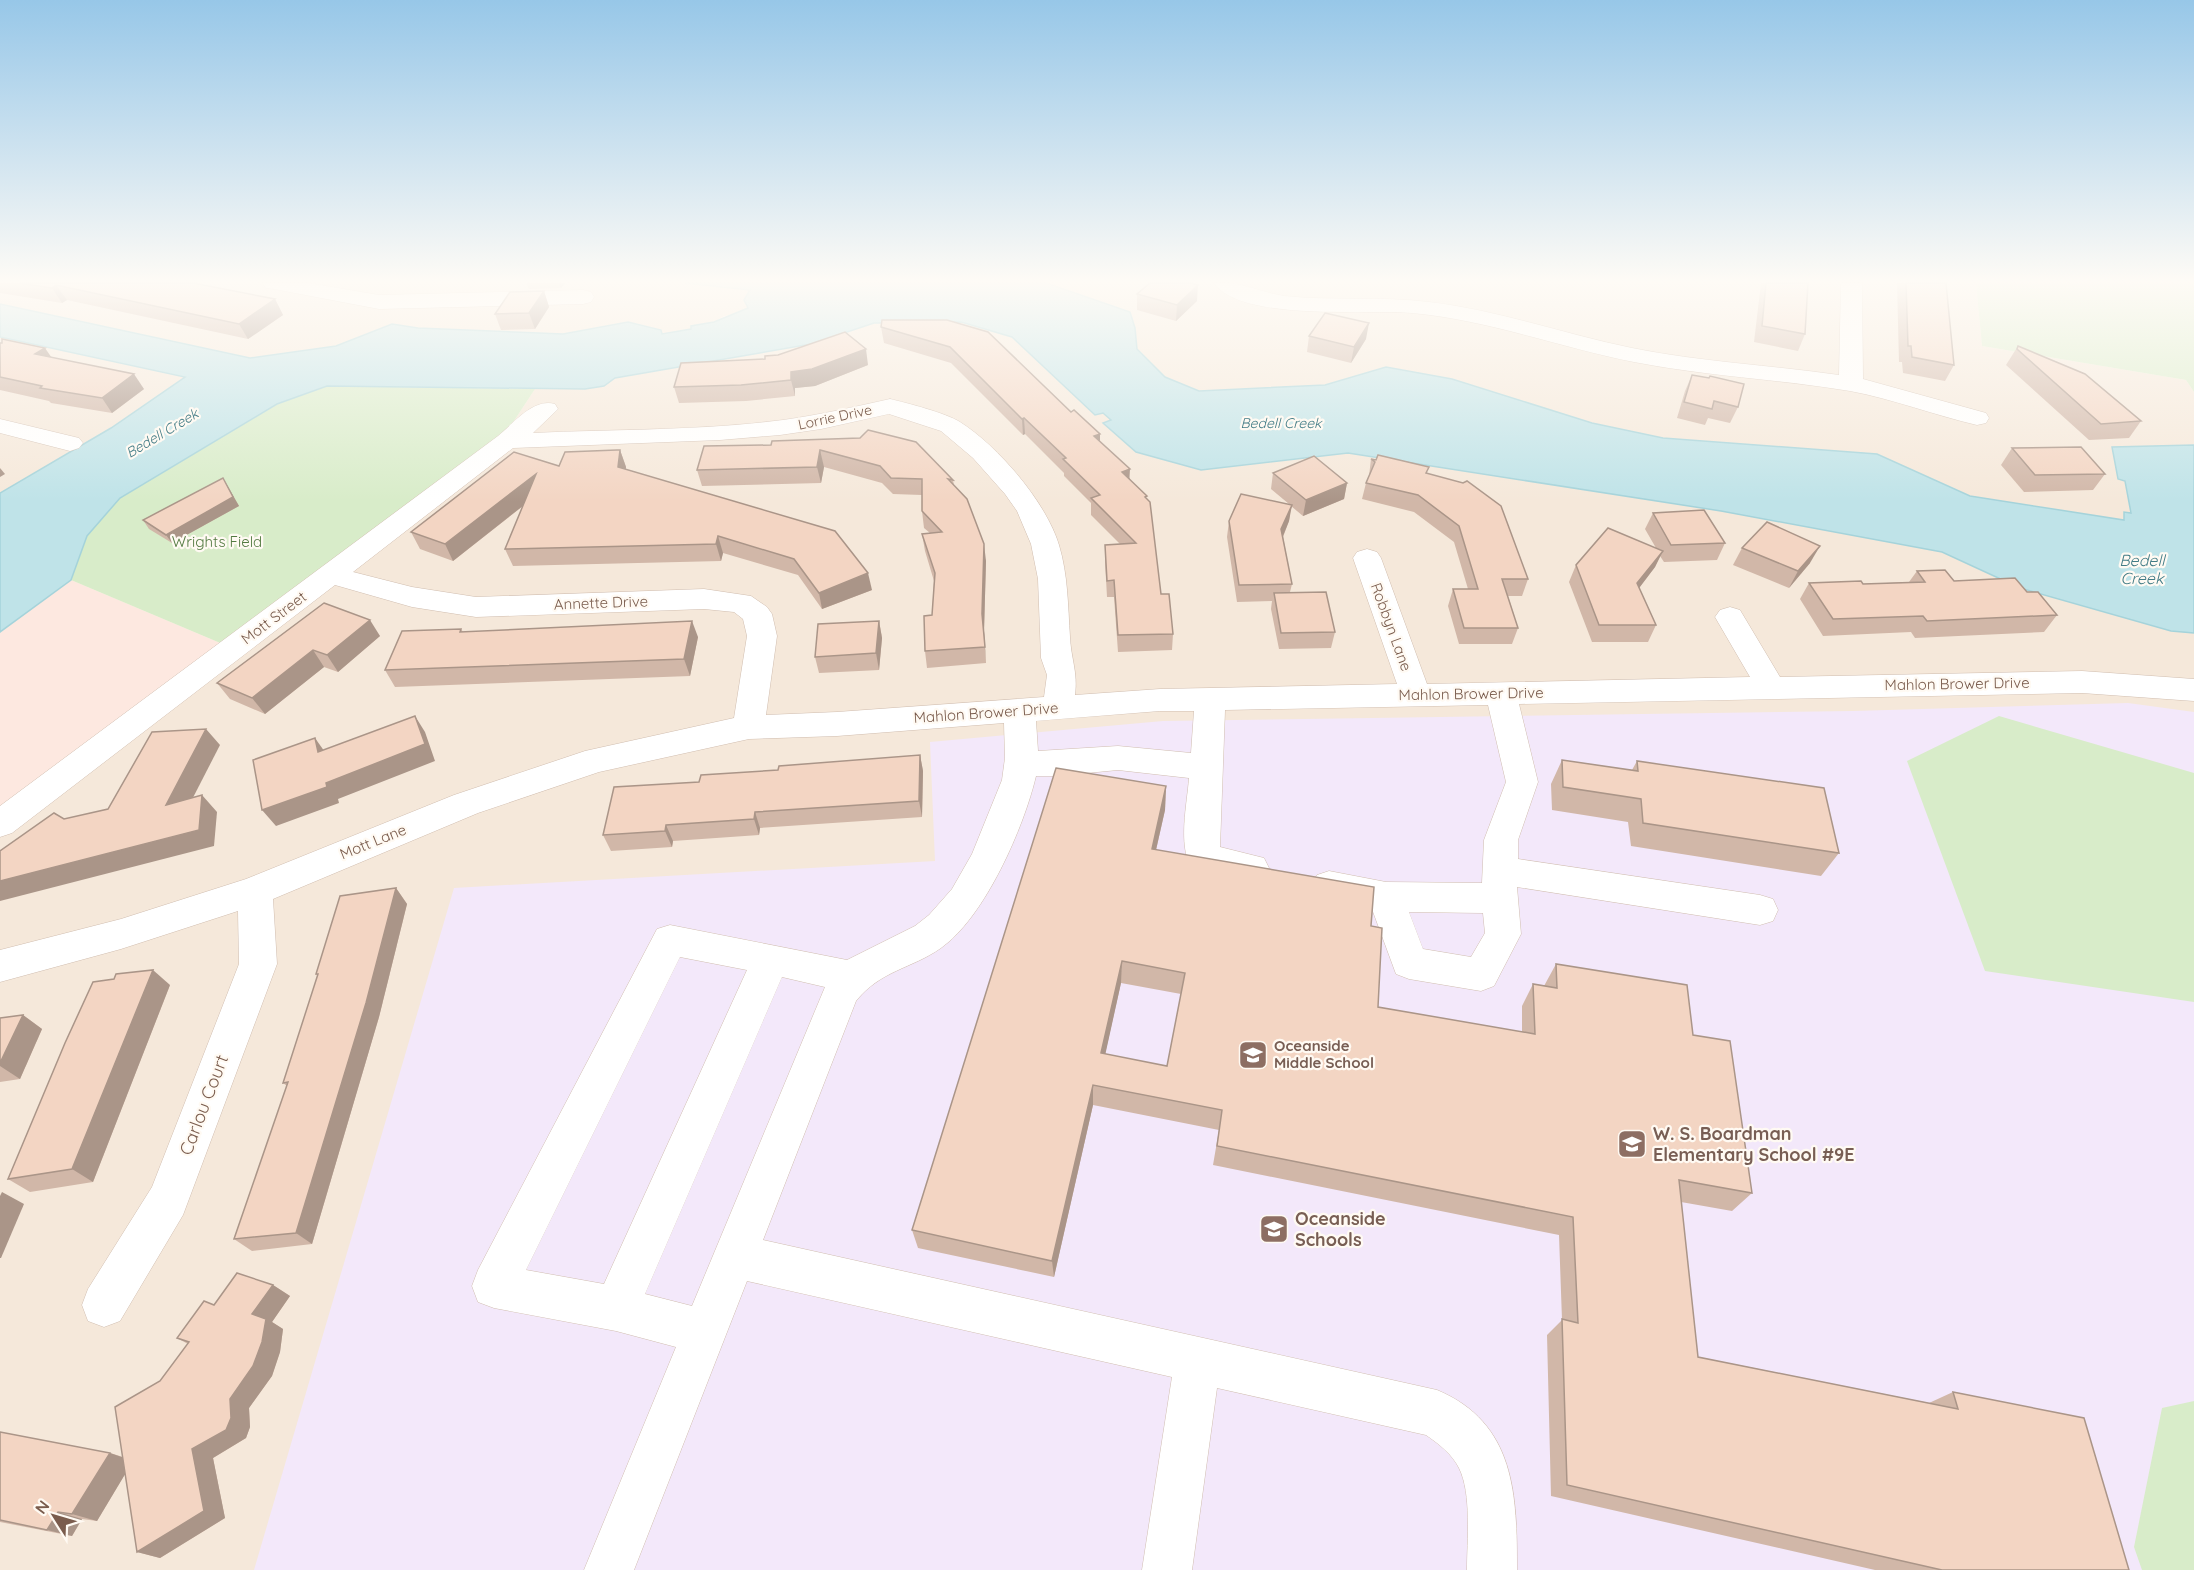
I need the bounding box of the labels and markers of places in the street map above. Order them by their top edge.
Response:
place label: Oceanside Middle School [1274,1036,1374,1072]
school or university icon: Oceanside Middle School [1237,1039,1269,1071]
place label: W. S. Boardman Elementary School #9E [1653,1122,1855,1166]
school or university icon: W. S. Boardman Elementary School #9E [1616,1128,1648,1160]
place label: Oceanside Schools [1295,1207,1386,1251]
school or university icon: Oceanside Schools [1258,1213,1290,1245]

